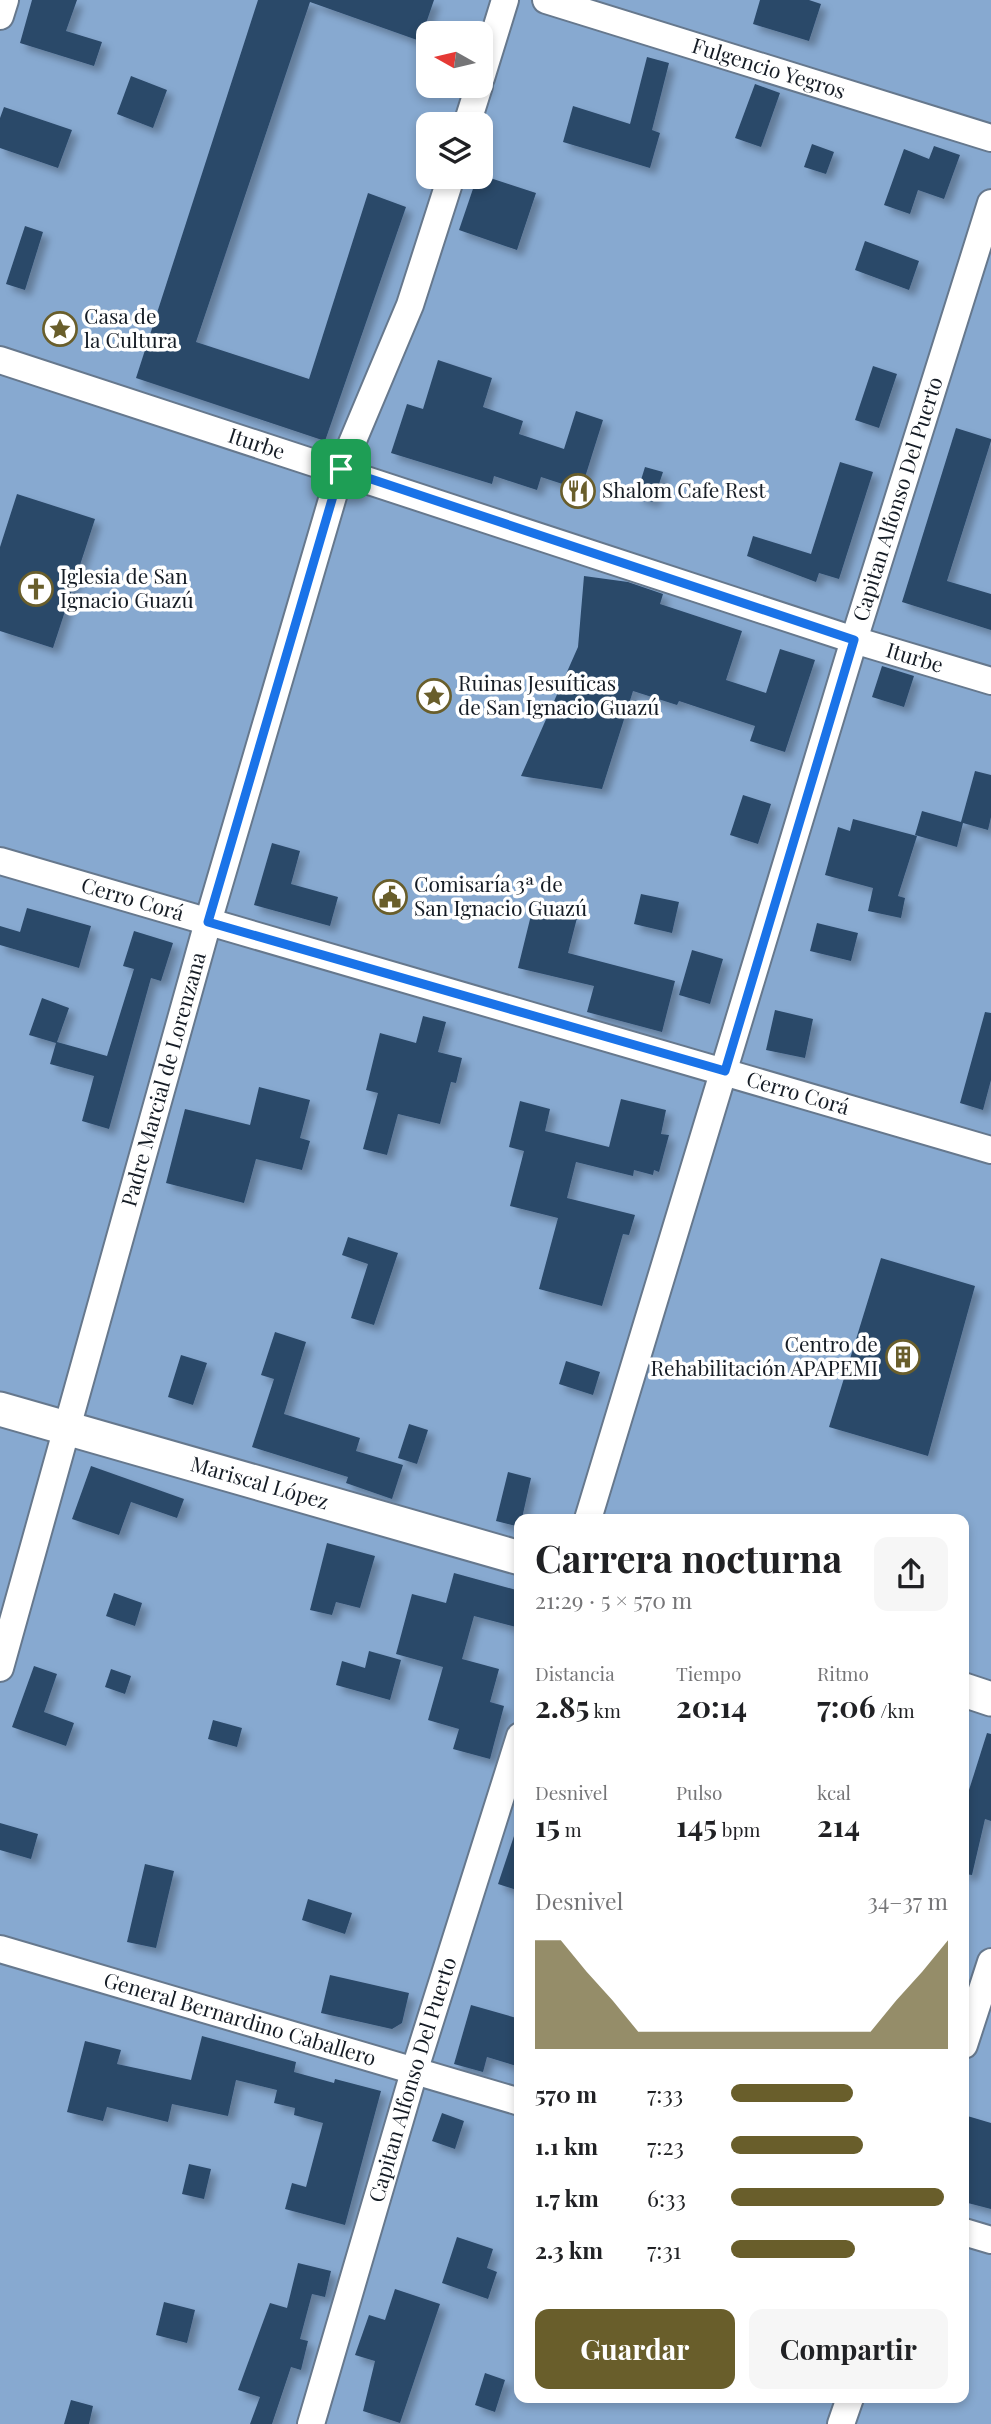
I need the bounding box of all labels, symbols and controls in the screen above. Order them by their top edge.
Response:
north arrow [416,21,494,98]
map controls [416,21,493,189]
street label: Fulgencio Yegros [689,30,849,104]
button: layers [416,112,493,189]
place label: Casa de la Cultura [84,301,178,353]
place icon: Casa de la Cultura [41,310,79,348]
street label: Capitan Alfonso Del Puerto [845,373,948,624]
street label: Iturbe [225,420,289,465]
pin [311,439,371,499]
icon: arrive [322,450,360,488]
restaurant icon: Shalom Cafe Rest [559,472,597,510]
place label: Shalom Cafe Rest [602,475,766,503]
place label: Iglesia de San Ignacio Guazú [60,561,194,613]
church icon: Iglesia de San Ignacio Guazú [17,570,55,608]
street label: Iturbe [883,634,947,678]
place label: Ruinas Jesuíticas de San Ignacio Guazú [458,668,659,720]
place icon: Ruinas Jesuíticas de San Ignacio Guazú [415,677,453,715]
street label: Cerro Corá [78,869,188,926]
place label: Comisaría 3ª de San Ignacio Guazú [414,869,587,921]
public building icon: Comisaría 3ª de San Ignacio Guazú [371,878,409,916]
street label: Padre Marcial de Lorenzana [113,948,211,1209]
street label: Cerro Corá [744,1063,854,1120]
place label: Centro de Rehabilitación APAPEMI [650,1329,878,1381]
building icon: Centro de Rehabilitación APAPEMI [884,1338,922,1376]
street label: Mariscal López [188,1448,332,1514]
text: Carrera nocturna [535,1532,842,1583]
button: share [874,1537,948,1611]
text: 21:29 · 5 × 570 m [535,1584,692,1615]
text: Distancia [535,1660,615,1686]
text: Tiempo [676,1660,741,1686]
text: Ritmo [817,1660,869,1686]
text: 2.85 [535,1686,589,1726]
text: 20:14 [676,1686,747,1726]
text: 7:06 [817,1686,876,1726]
text: km [589,1697,621,1723]
text: /km [876,1697,915,1723]
text: Desnivel [535,1779,608,1805]
text: Pulso [676,1779,723,1805]
text: kcal [817,1779,851,1805]
text: 15 [535,1805,560,1845]
text: 145 [676,1805,717,1845]
text: 214 [817,1805,860,1845]
text: m [560,1816,582,1842]
text: bpm [717,1816,760,1842]
text: Desnivel [535,1885,623,1916]
text: 34–37 m [868,1885,948,1916]
street label: Capitan Alfonso Del Puerto [361,1953,461,2205]
street label: General Bernardino Caballero [101,1964,380,2071]
text: 570 m [535,2078,597,2109]
text: 7:33 [647,2078,683,2109]
text: 1.1 km [535,2130,598,2161]
text: 7:23 [647,2130,684,2161]
text: 1.7 km [535,2182,599,2213]
text: 6:33 [647,2182,686,2213]
text: 2.3 km [535,2234,603,2265]
text: 7:31 [647,2234,681,2265]
button: Guardar [535,2309,735,2389]
button: Compartir [749,2309,948,2389]

